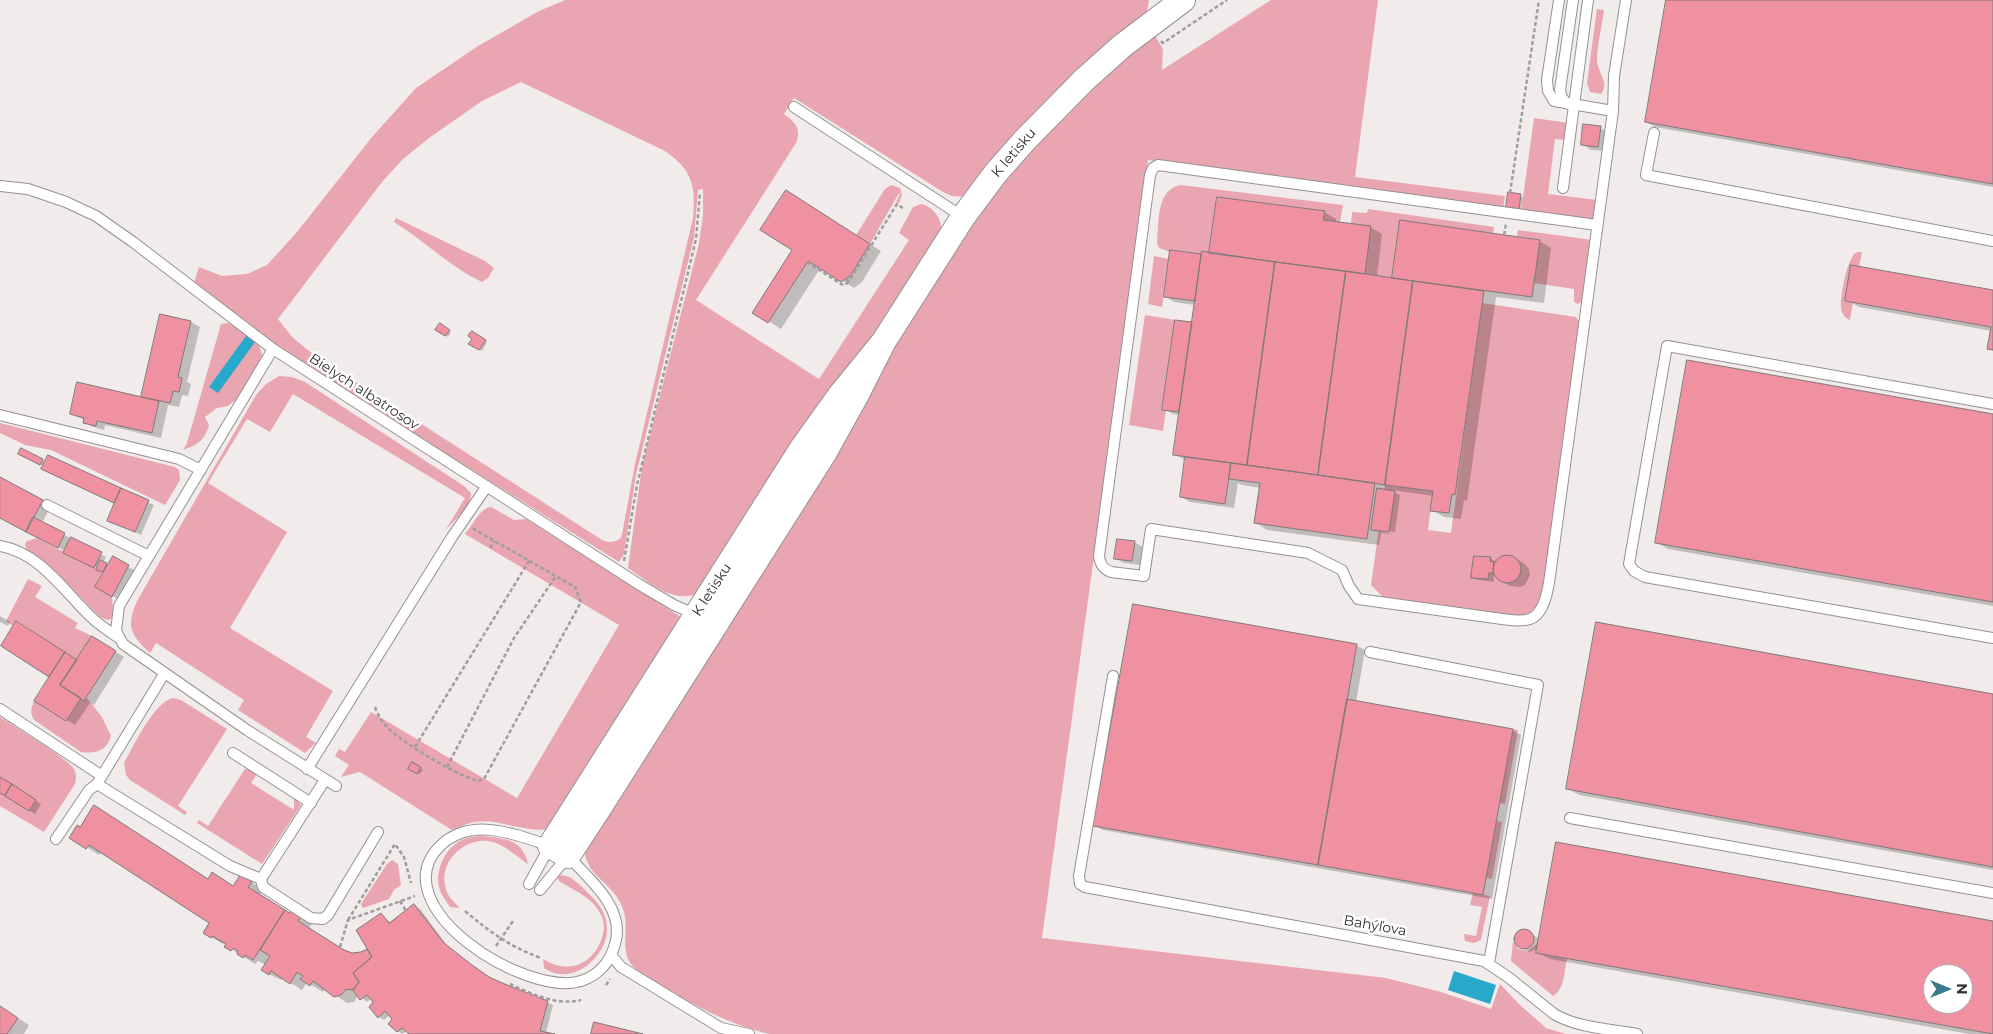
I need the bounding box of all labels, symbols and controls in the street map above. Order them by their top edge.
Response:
street label: K letisku [988,125,1040,181]
street label: Bielych albatrosov [306,350,422,434]
street label: K letisku [689,560,735,620]
street label: Bahýľova [1342,912,1408,940]
north arrow [1923,964,1973,1014]
text: N [1953,983,1971,995]

